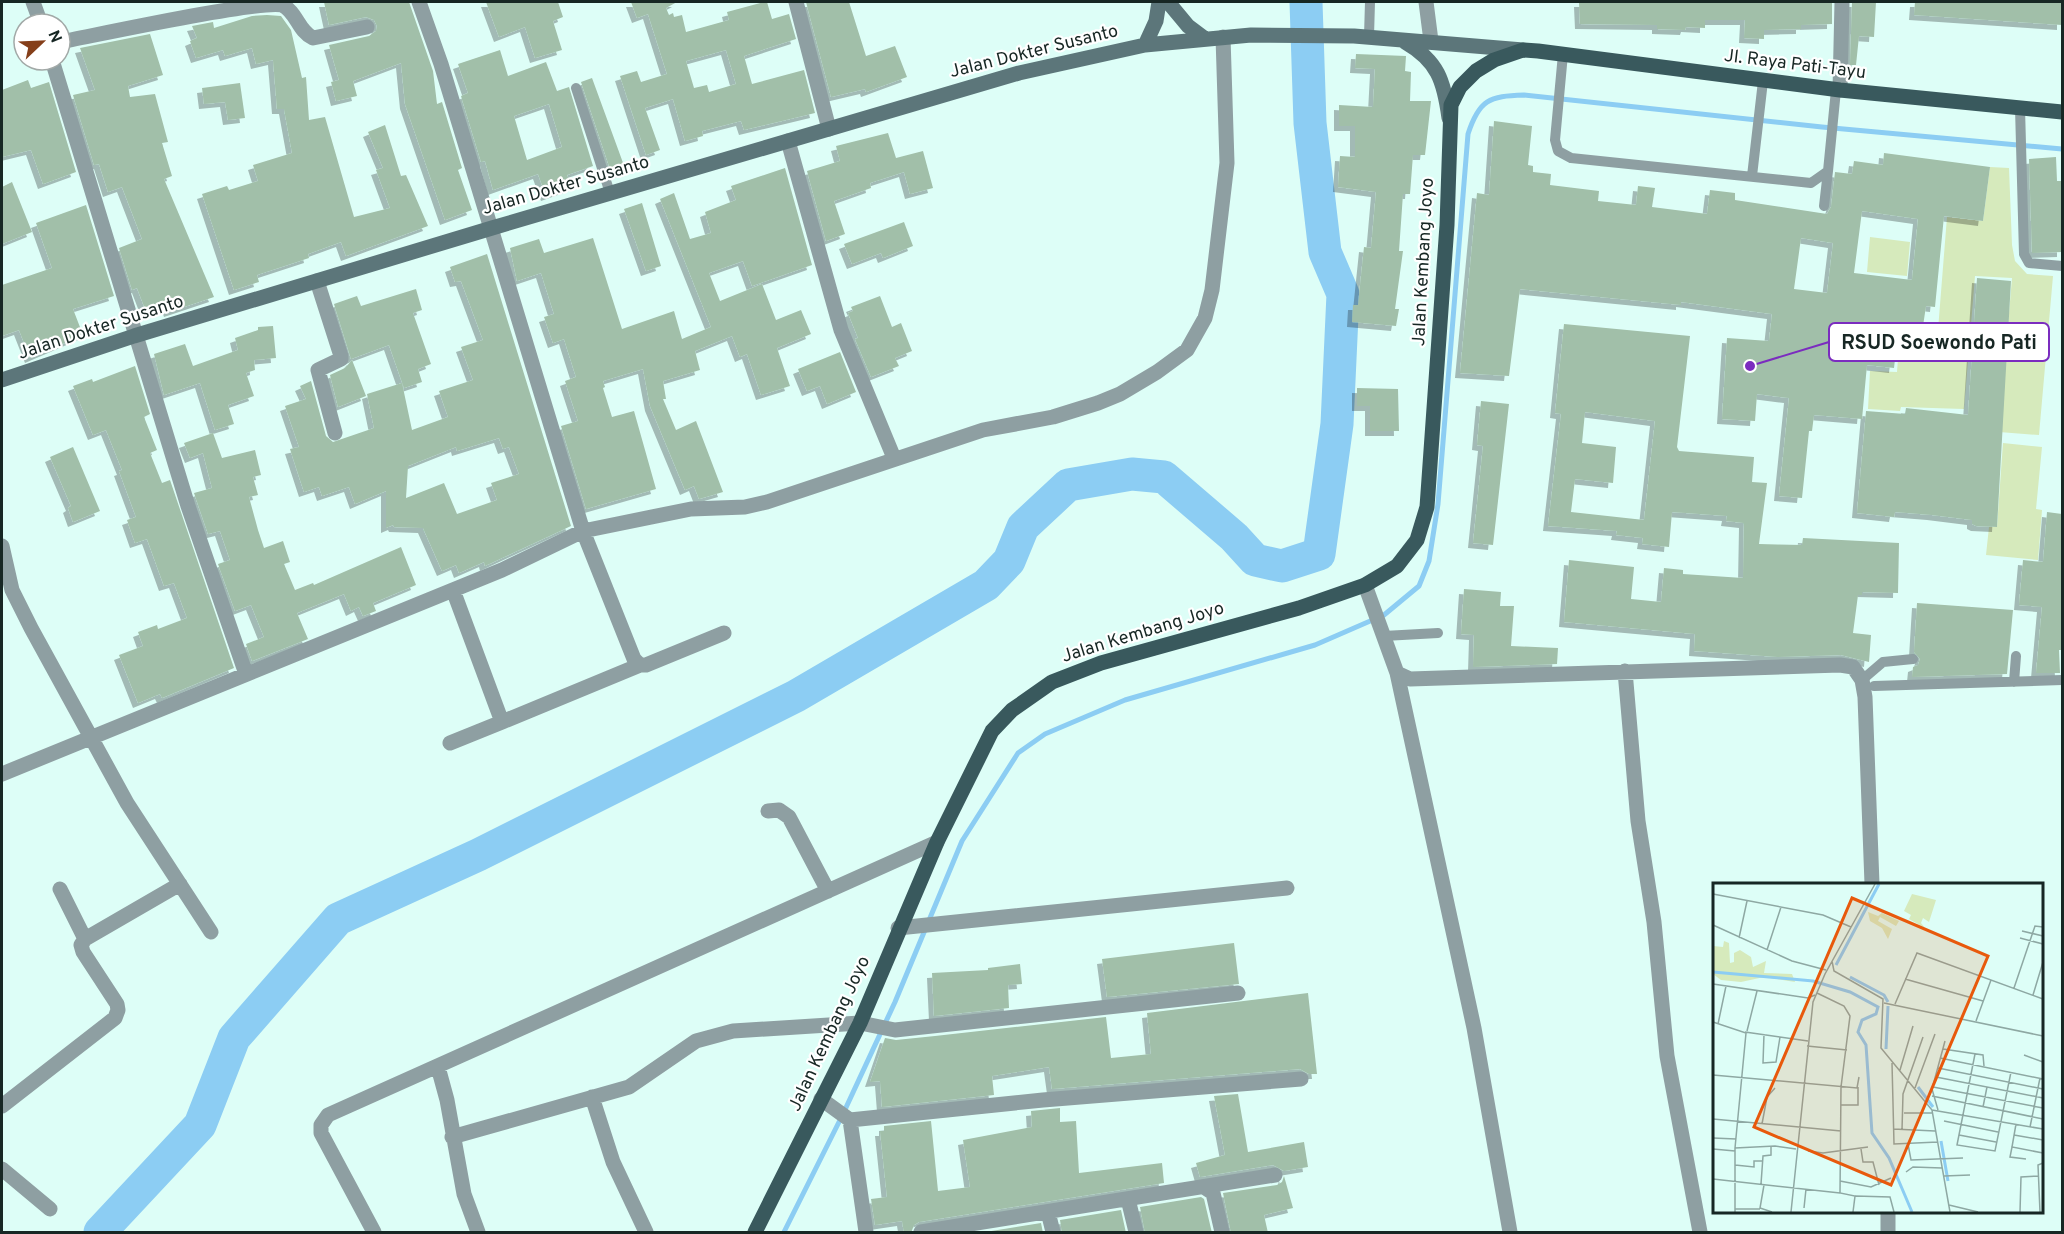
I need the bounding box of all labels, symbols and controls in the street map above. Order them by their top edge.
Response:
north arrow [12,12,72,72]
street label: Jalan Dokter Susanto [947,20,1121,84]
text: N [43,28,65,46]
street label: Jl. Raya Pati-Tayu [1723,45,1867,85]
street label: Jalan Dokter Susanto [480,151,652,221]
street label: Jalan Kembang Joyo [1408,177,1440,347]
street label: Jalan Dokter Susanto [15,290,187,366]
callout: RSUD Soewondo Pati [1829,323,2049,361]
text: RSUD Soewondo Pati [1841,331,2037,357]
street label: Jalan Kembang Joyo [1059,597,1227,669]
inset map [1713,883,2043,1213]
street label: Jalan Kembang Joyo [784,953,876,1115]

